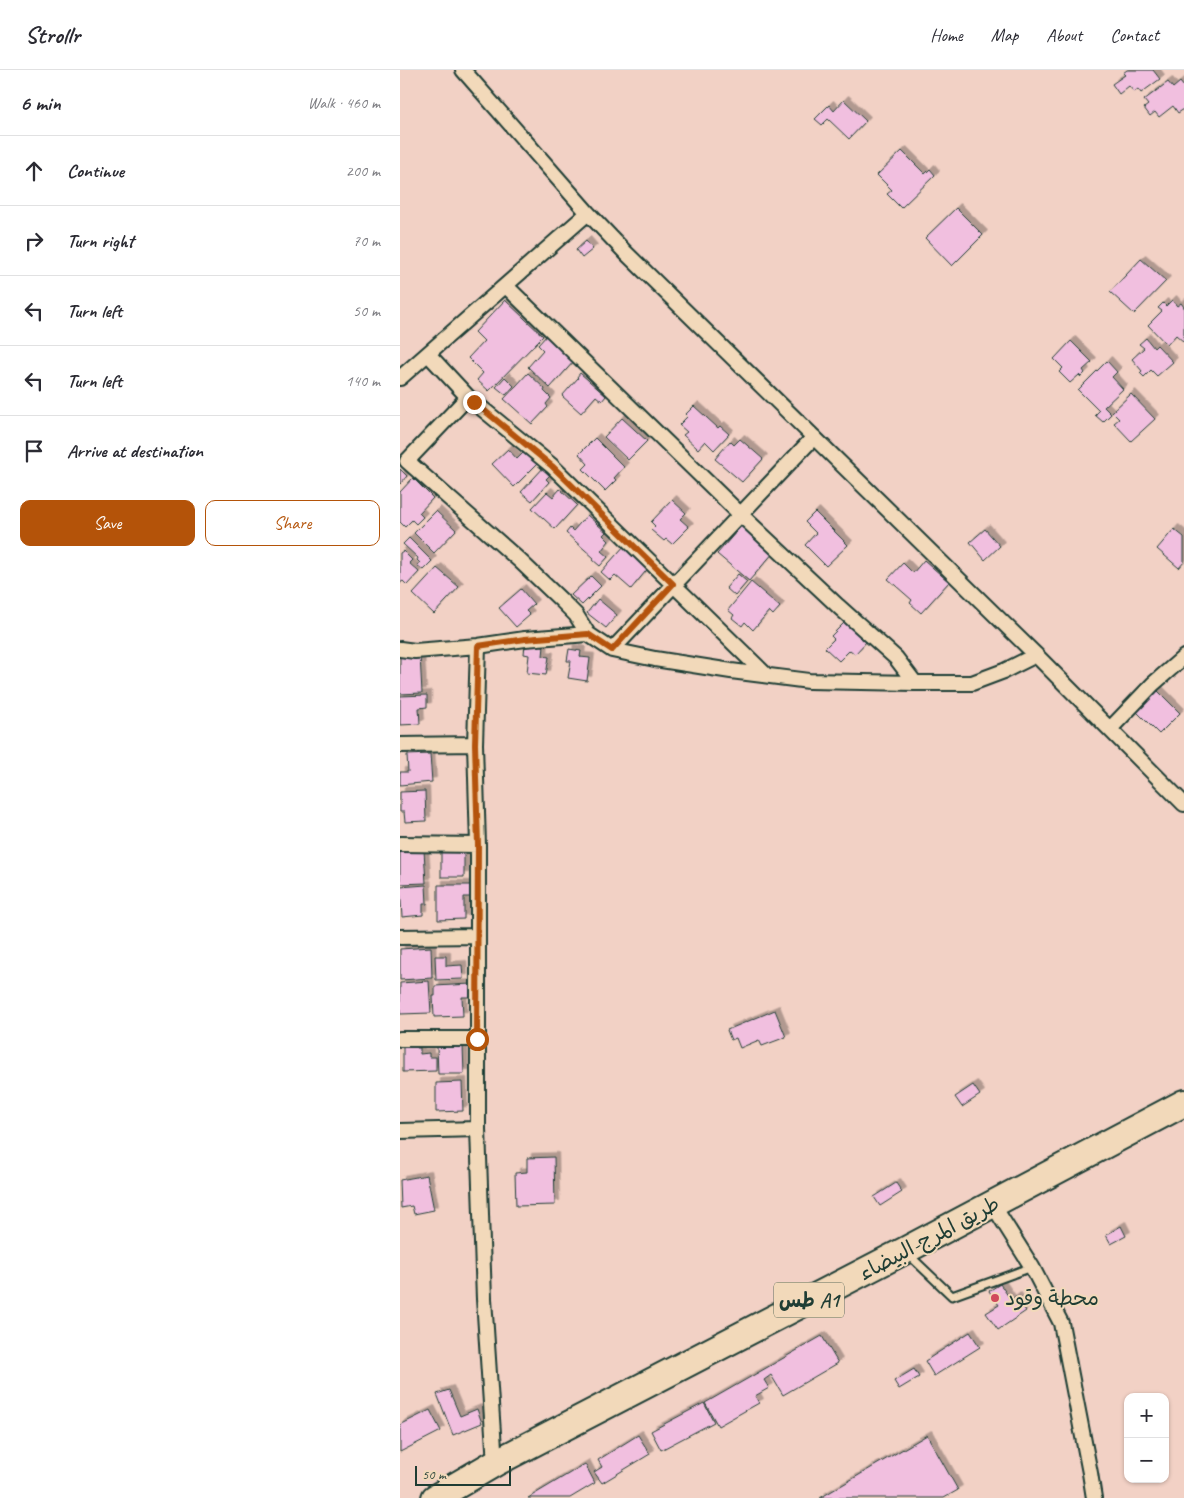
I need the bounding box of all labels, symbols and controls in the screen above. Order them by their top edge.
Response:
text: Strollr [25,20,80,50]
text: Home [930,24,963,46]
text: Map [991,24,1018,46]
text: About [1046,24,1082,46]
text: Contact [1110,24,1159,46]
text: 6 min [20,90,61,116]
text: Walk · 460 m [308,93,380,113]
icon: ahead [20,157,48,185]
text: Continue [67,159,124,183]
text: 200 m [346,161,380,181]
icon: right [20,227,48,255]
text: Turn right [67,229,134,253]
text: 70 m [353,231,380,251]
icon: left [20,297,48,325]
text: Turn left [67,299,122,323]
text: 50 m [353,301,380,321]
icon: left [20,367,48,395]
text: Turn left [67,369,122,393]
text: 140 m [346,371,380,391]
route end [463,391,486,414]
icon: arrive [20,437,48,465]
text: Arrive at destination [67,439,203,463]
button: Save [20,500,195,546]
button: Share [205,500,380,546]
route start [466,1028,489,1051]
street label: طريق المرج-البيضاء [854,1190,1004,1287]
road number: طس A1 [774,1282,844,1318]
place label: محطة وقود [1005,1285,1099,1311]
marker: محطة وقود [989,1292,1001,1304]
map controls [1124,1393,1169,1483]
button: + [1124,1393,1169,1438]
button: − [1124,1438,1169,1483]
scale bar [415,1463,511,1486]
text: 50 m [422,1466,446,1483]

